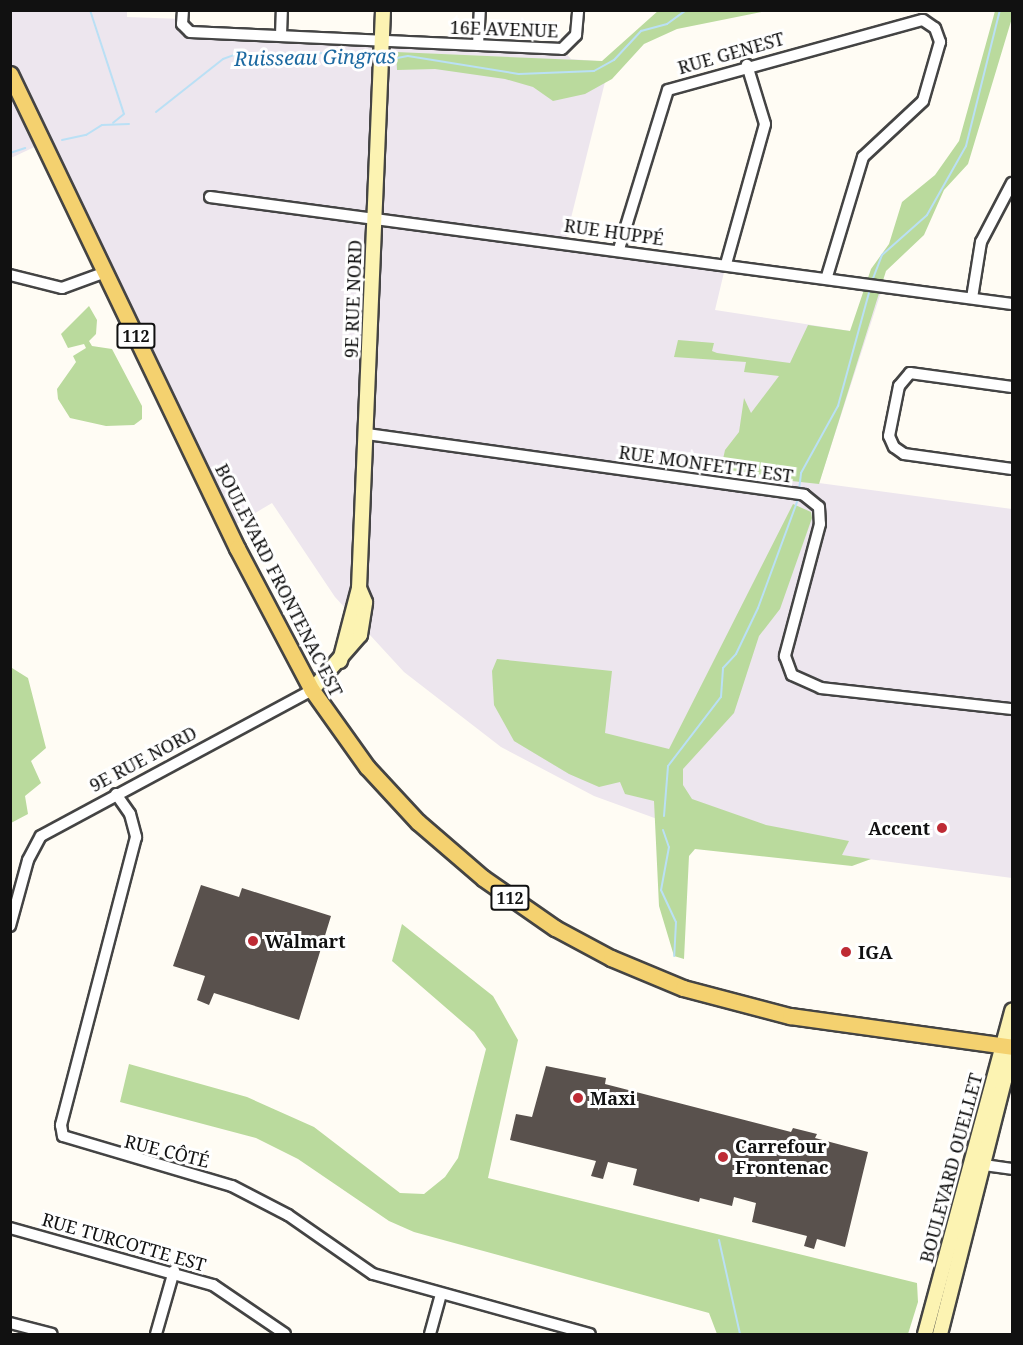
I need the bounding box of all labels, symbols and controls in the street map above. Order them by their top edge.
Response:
street label: 16E AVENUE [449,16,559,42]
street label: RUE GENEST [675,27,787,79]
water label: Ruisseau Gingras [234,44,396,70]
street label: RUE HUPPÉ [563,214,665,250]
street label: 9E RUE NORD [340,239,366,359]
road number: 112 [115,323,157,349]
street label: RUE MONFETTE EST [617,441,795,487]
street label: BOULEVARD FRONTENAC EST [211,460,347,700]
street label: 9E RUE NORD [86,722,200,796]
place label: Accent [868,817,930,839]
marker: Accent [935,821,949,835]
road number: 112 [489,885,531,911]
place label: Walmart [265,930,345,952]
marker: Walmart [246,934,260,948]
place label: IGA [858,941,893,963]
marker: IGA [839,945,853,959]
street label: BOULEVARD OUELLET [915,1071,987,1265]
place label: Maxi [590,1087,636,1109]
marker: Maxi [571,1091,585,1105]
street label: RUE CÔTÉ [122,1130,212,1172]
place label: Carrefour Frontenac [735,1136,829,1178]
marker: Carrefour Frontenac [716,1150,730,1164]
street label: RUE TURCOTTE EST [40,1208,208,1276]

